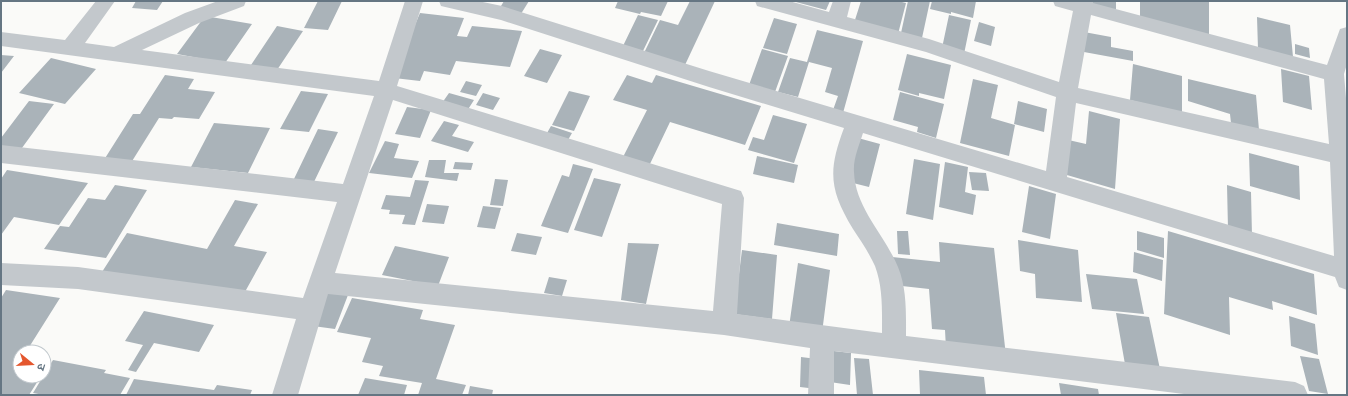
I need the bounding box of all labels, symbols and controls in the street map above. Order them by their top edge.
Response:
north arrow [12,344,52,384]
text: उ [33,362,49,373]

